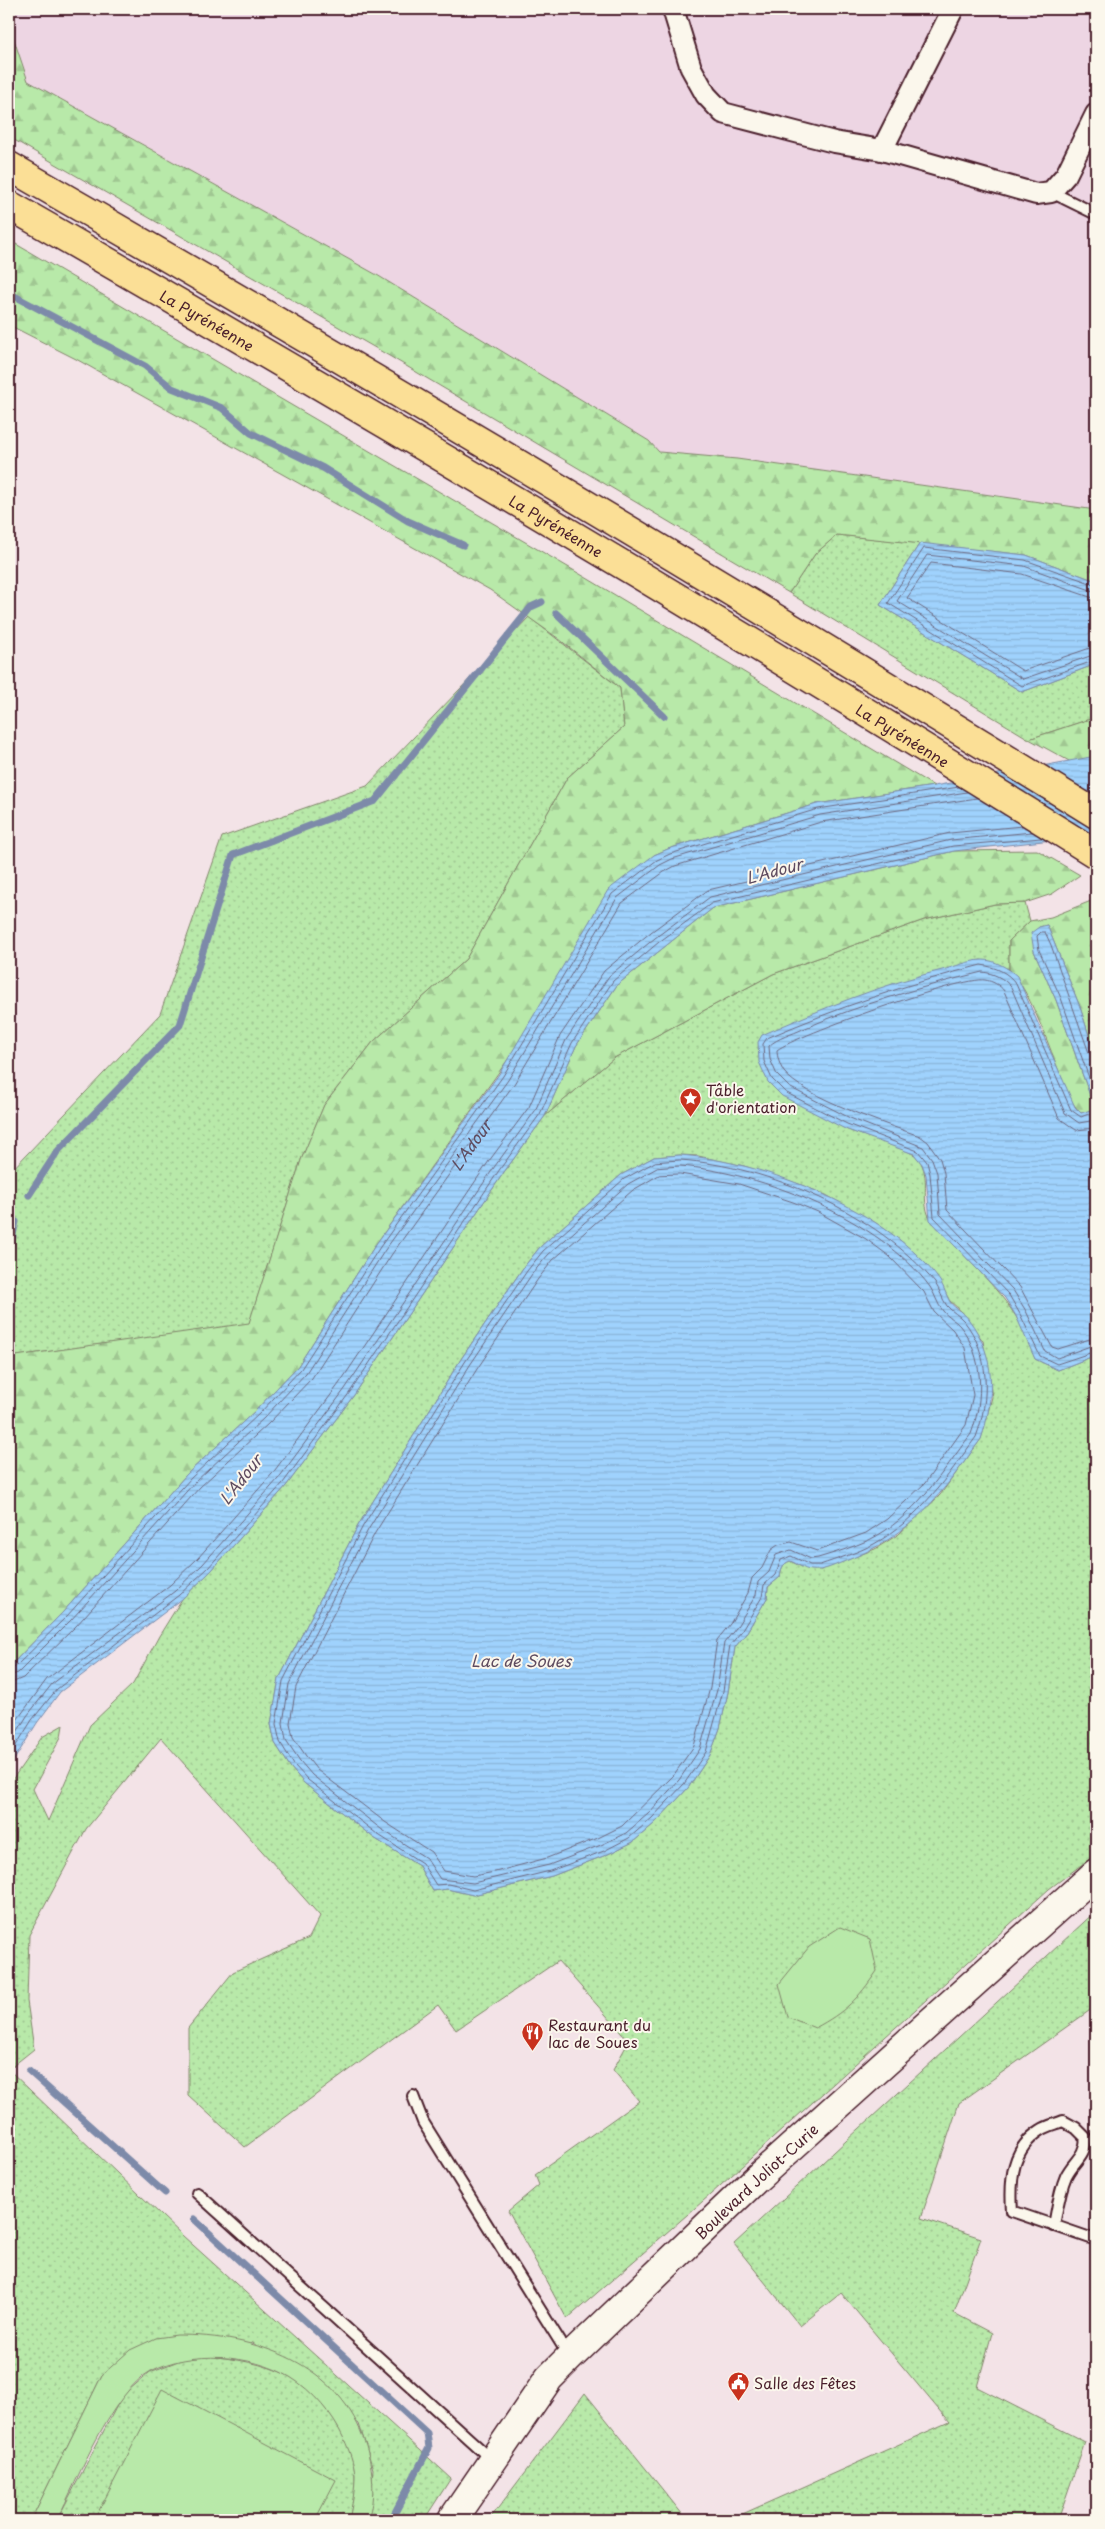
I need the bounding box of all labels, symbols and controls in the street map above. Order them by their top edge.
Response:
street label: La Pyrénéenne [156,283,259,356]
street label: La Pyrénéenne [505,488,607,562]
street label: La Pyrénéenne [852,697,954,772]
water label: L'Adour [743,850,807,889]
place label: Tâble d'orientation [706,1078,797,1118]
place icon: Tâble d'orientation [678,1086,702,1117]
water label: L'Adour [444,1112,498,1175]
water label: L'Adour [213,1447,269,1509]
water label: Lac de Soues [471,1648,573,1672]
place label: Restaurant du lac de Soues [548,2013,651,2053]
restaurant icon: Restaurant du lac de Soues [520,2021,544,2052]
street label: Boulevard Joliot-Curie [689,2117,823,2244]
public building icon: Salle des Fêtes [726,2370,750,2401]
place label: Salle des Fêtes [754,2371,856,2394]

